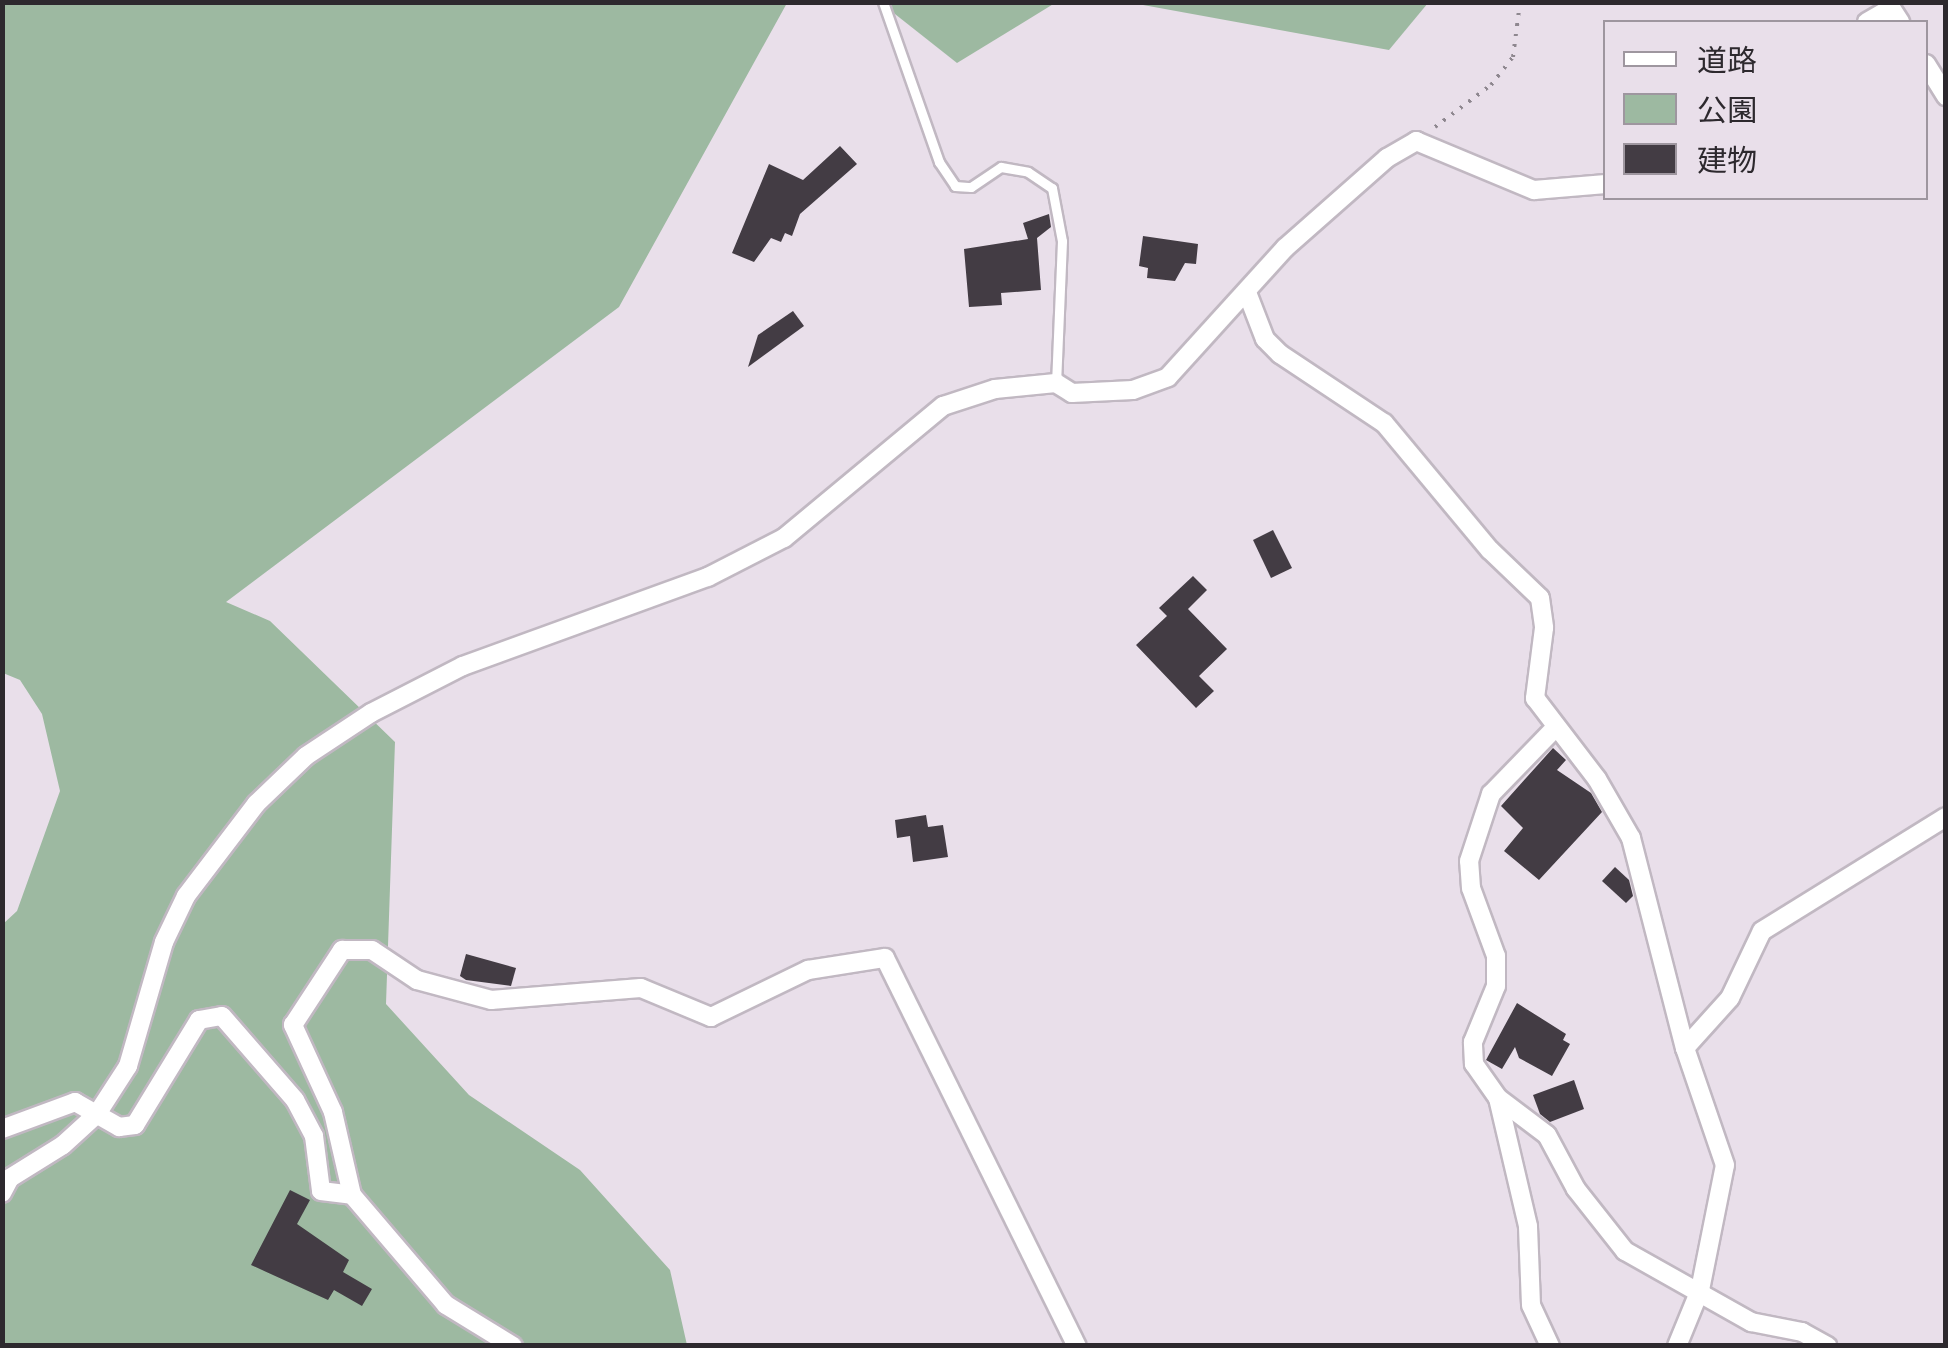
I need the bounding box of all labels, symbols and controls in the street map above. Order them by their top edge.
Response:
legend [1603,20,1928,200]
text: 道路 [1697,40,1757,83]
text: 公園 [1697,90,1757,133]
text: 建物 [1697,140,1757,183]

